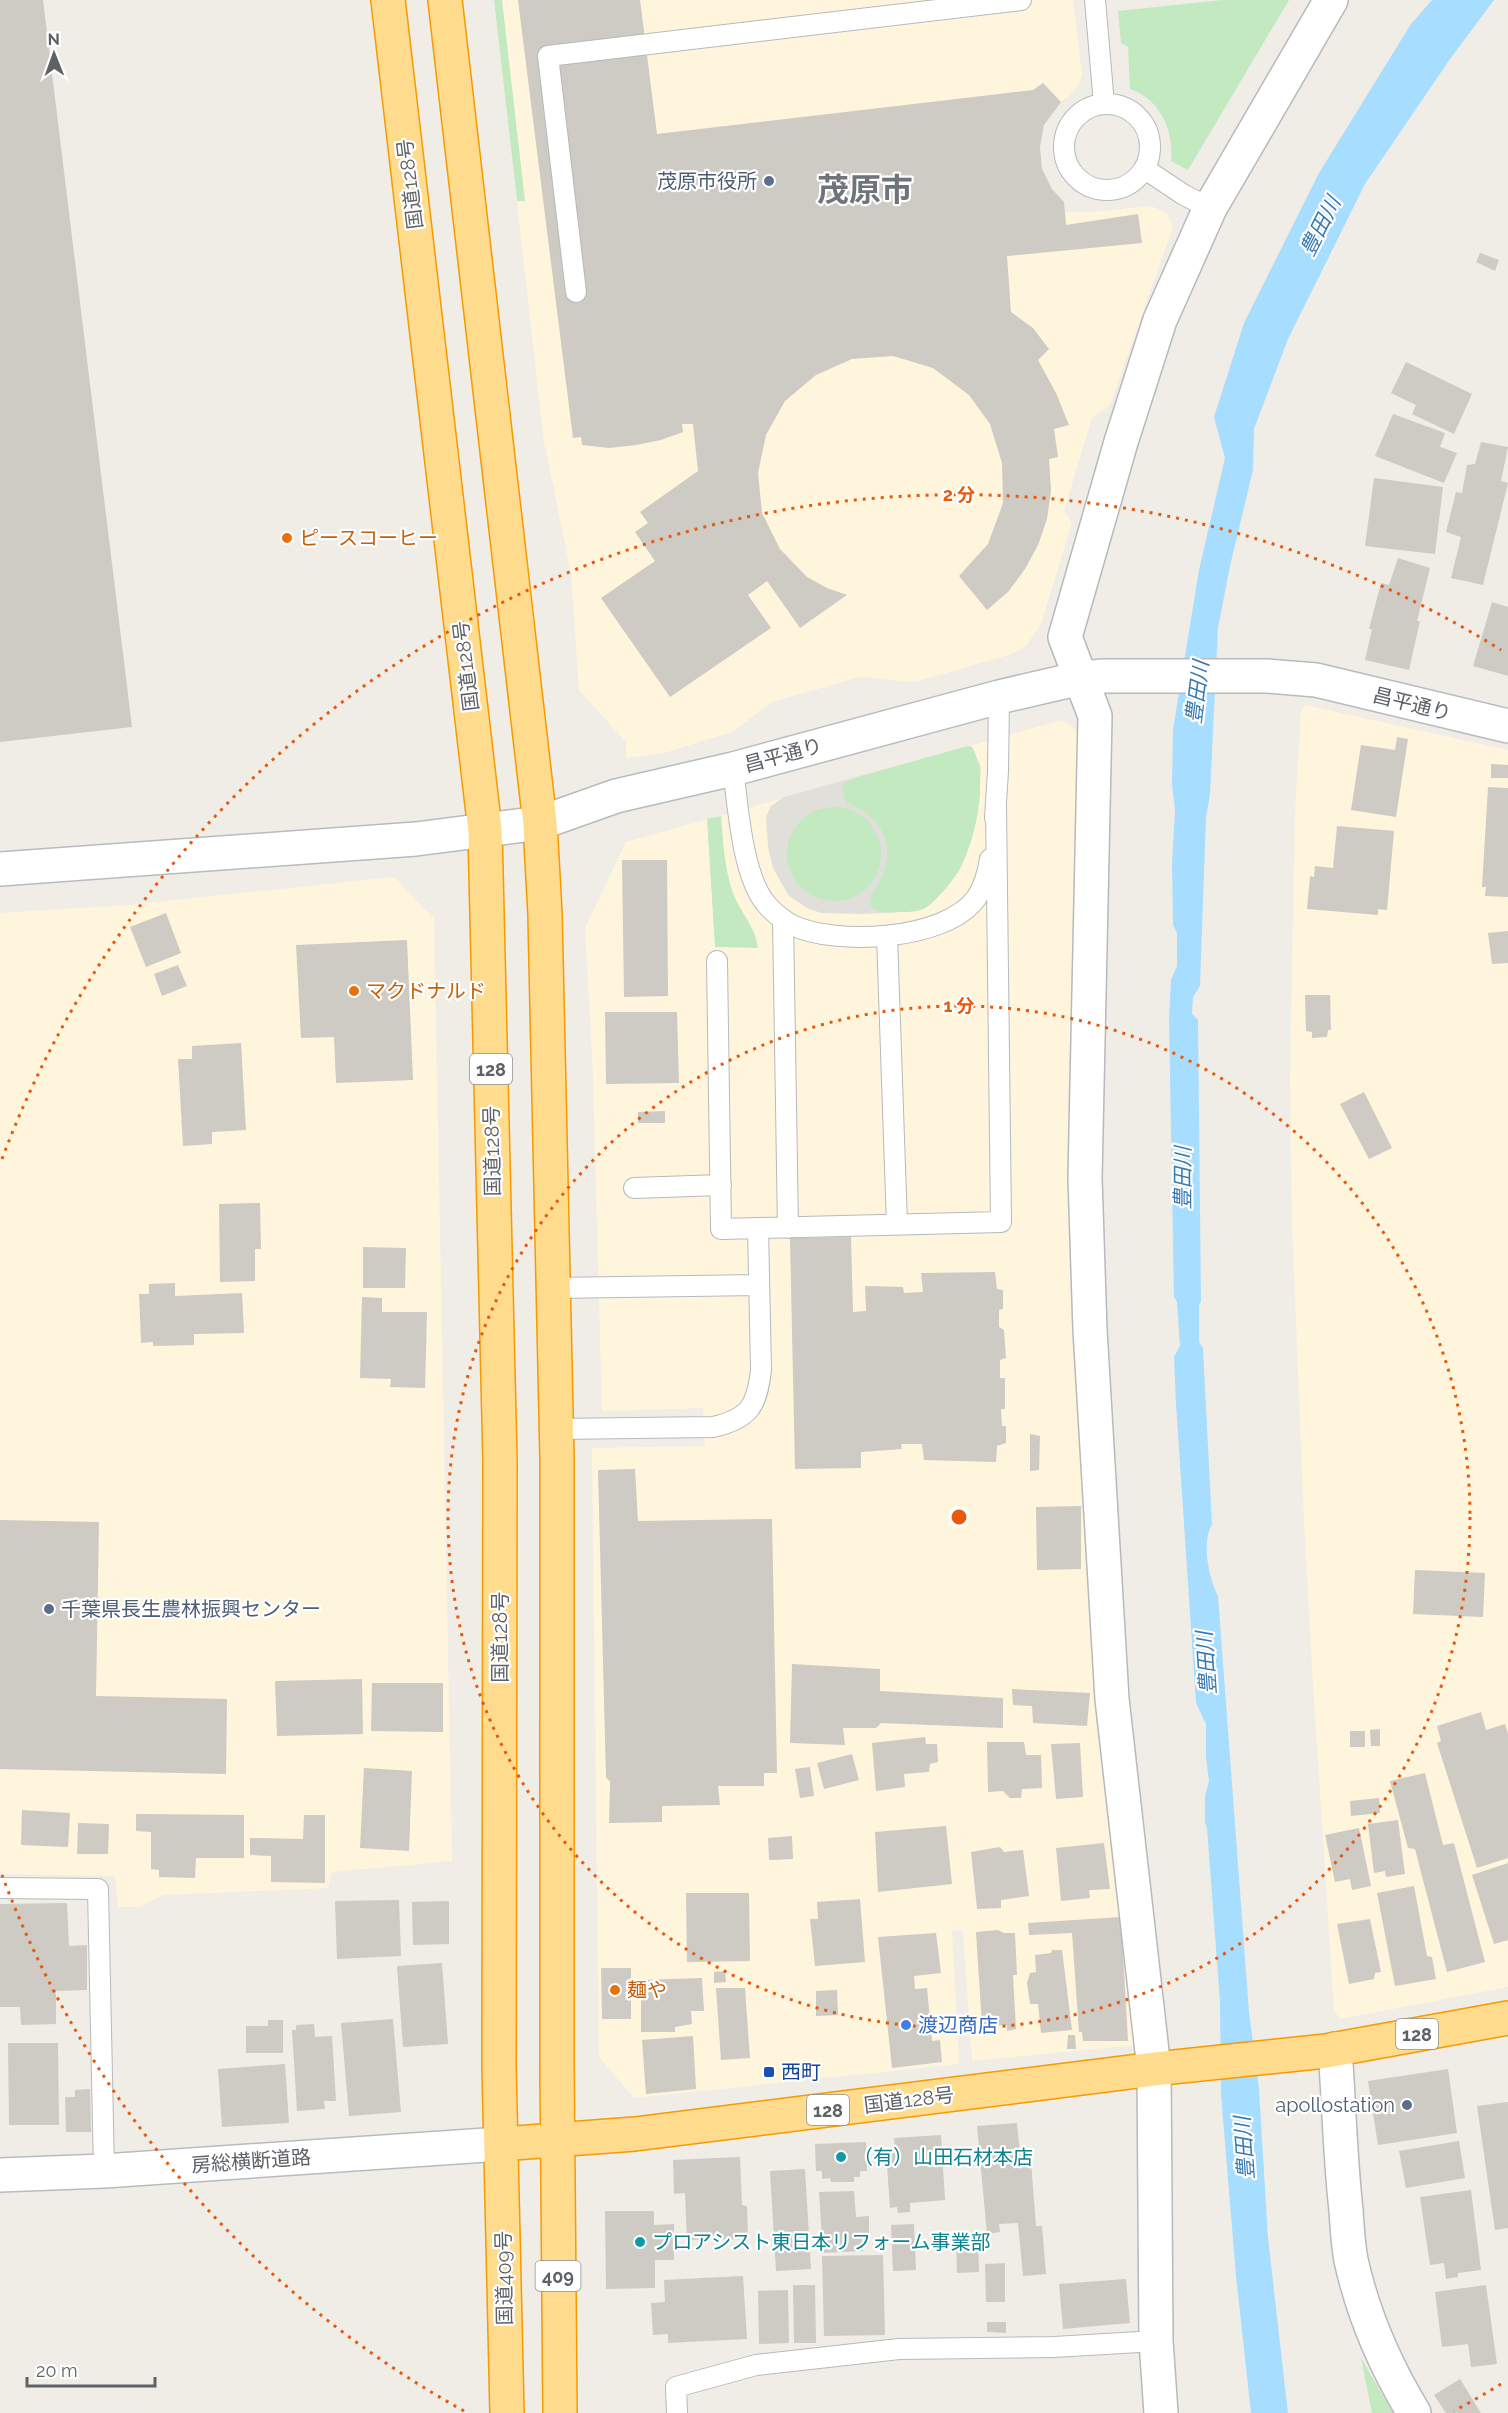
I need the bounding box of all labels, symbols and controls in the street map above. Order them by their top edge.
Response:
north arrow [24,24,84,84]
text: N [47,30,60,49]
street label: 国道128号 [393,137,427,231]
place label: 茂原市役所 [657,169,757,193]
district label: 茂原市 [817,171,913,208]
marker: 茂原市役所 [762,174,776,188]
water label: 豊田川 [1295,190,1346,260]
text: 2 分 [943,484,975,505]
place label: ピースコーヒー [299,526,438,550]
marker: ピースコーヒー [280,531,294,545]
street label: 国道128号 [449,619,483,713]
water label: 豊田川 [1181,657,1213,725]
street label: 昌平通り [1370,683,1454,725]
street label: 昌平通り [741,733,825,777]
place label: マクドナルド [366,979,486,1003]
marker: マクドナルド [347,984,361,998]
text: 1 分 [943,995,975,1016]
road number: 128 [470,1054,512,1084]
street label: 国道128号 [479,1105,505,1197]
water label: 豊田川 [1170,1145,1195,1210]
centre of rings [949,1507,969,1527]
street label: 国道128号 [488,1592,512,1682]
place label: 千葉県長生農林振興センター [61,1597,321,1621]
marker: 千葉県長生農林振興センター [42,1602,56,1616]
water label: 豊田川 [1191,1629,1221,1695]
place label: 麺や [627,1978,667,2002]
marker: 麺や [608,1983,622,1997]
place label: 渡辺商店 [918,2013,998,2037]
marker: 渡辺商店 [899,2018,913,2032]
road number: 128 [1396,2019,1438,2049]
place label: 西町 [781,2060,821,2084]
marker: 西町 [762,2065,776,2079]
street label: 国道128号 [862,2083,956,2117]
place label: apollostation [1275,2093,1395,2117]
road number: 128 [807,2095,849,2125]
marker: apollostation [1400,2098,1414,2112]
water label: 豊田川 [1229,2114,1259,2180]
street label: 房総横断道路 [190,2145,312,2177]
place label: （有）山田石材本店 [853,2145,1033,2169]
marker: （有）山田石材本店 [834,2150,848,2164]
street label: 国道409号 [491,2230,517,2326]
place label: プロアシスト東日本リフォーム事業部 [652,2230,991,2254]
marker: プロアシスト東日本リフォーム事業部 [633,2235,647,2249]
road number: 409 [536,2261,580,2291]
scale bar [27,2350,154,2388]
text: 20 m [36,2360,78,2381]

